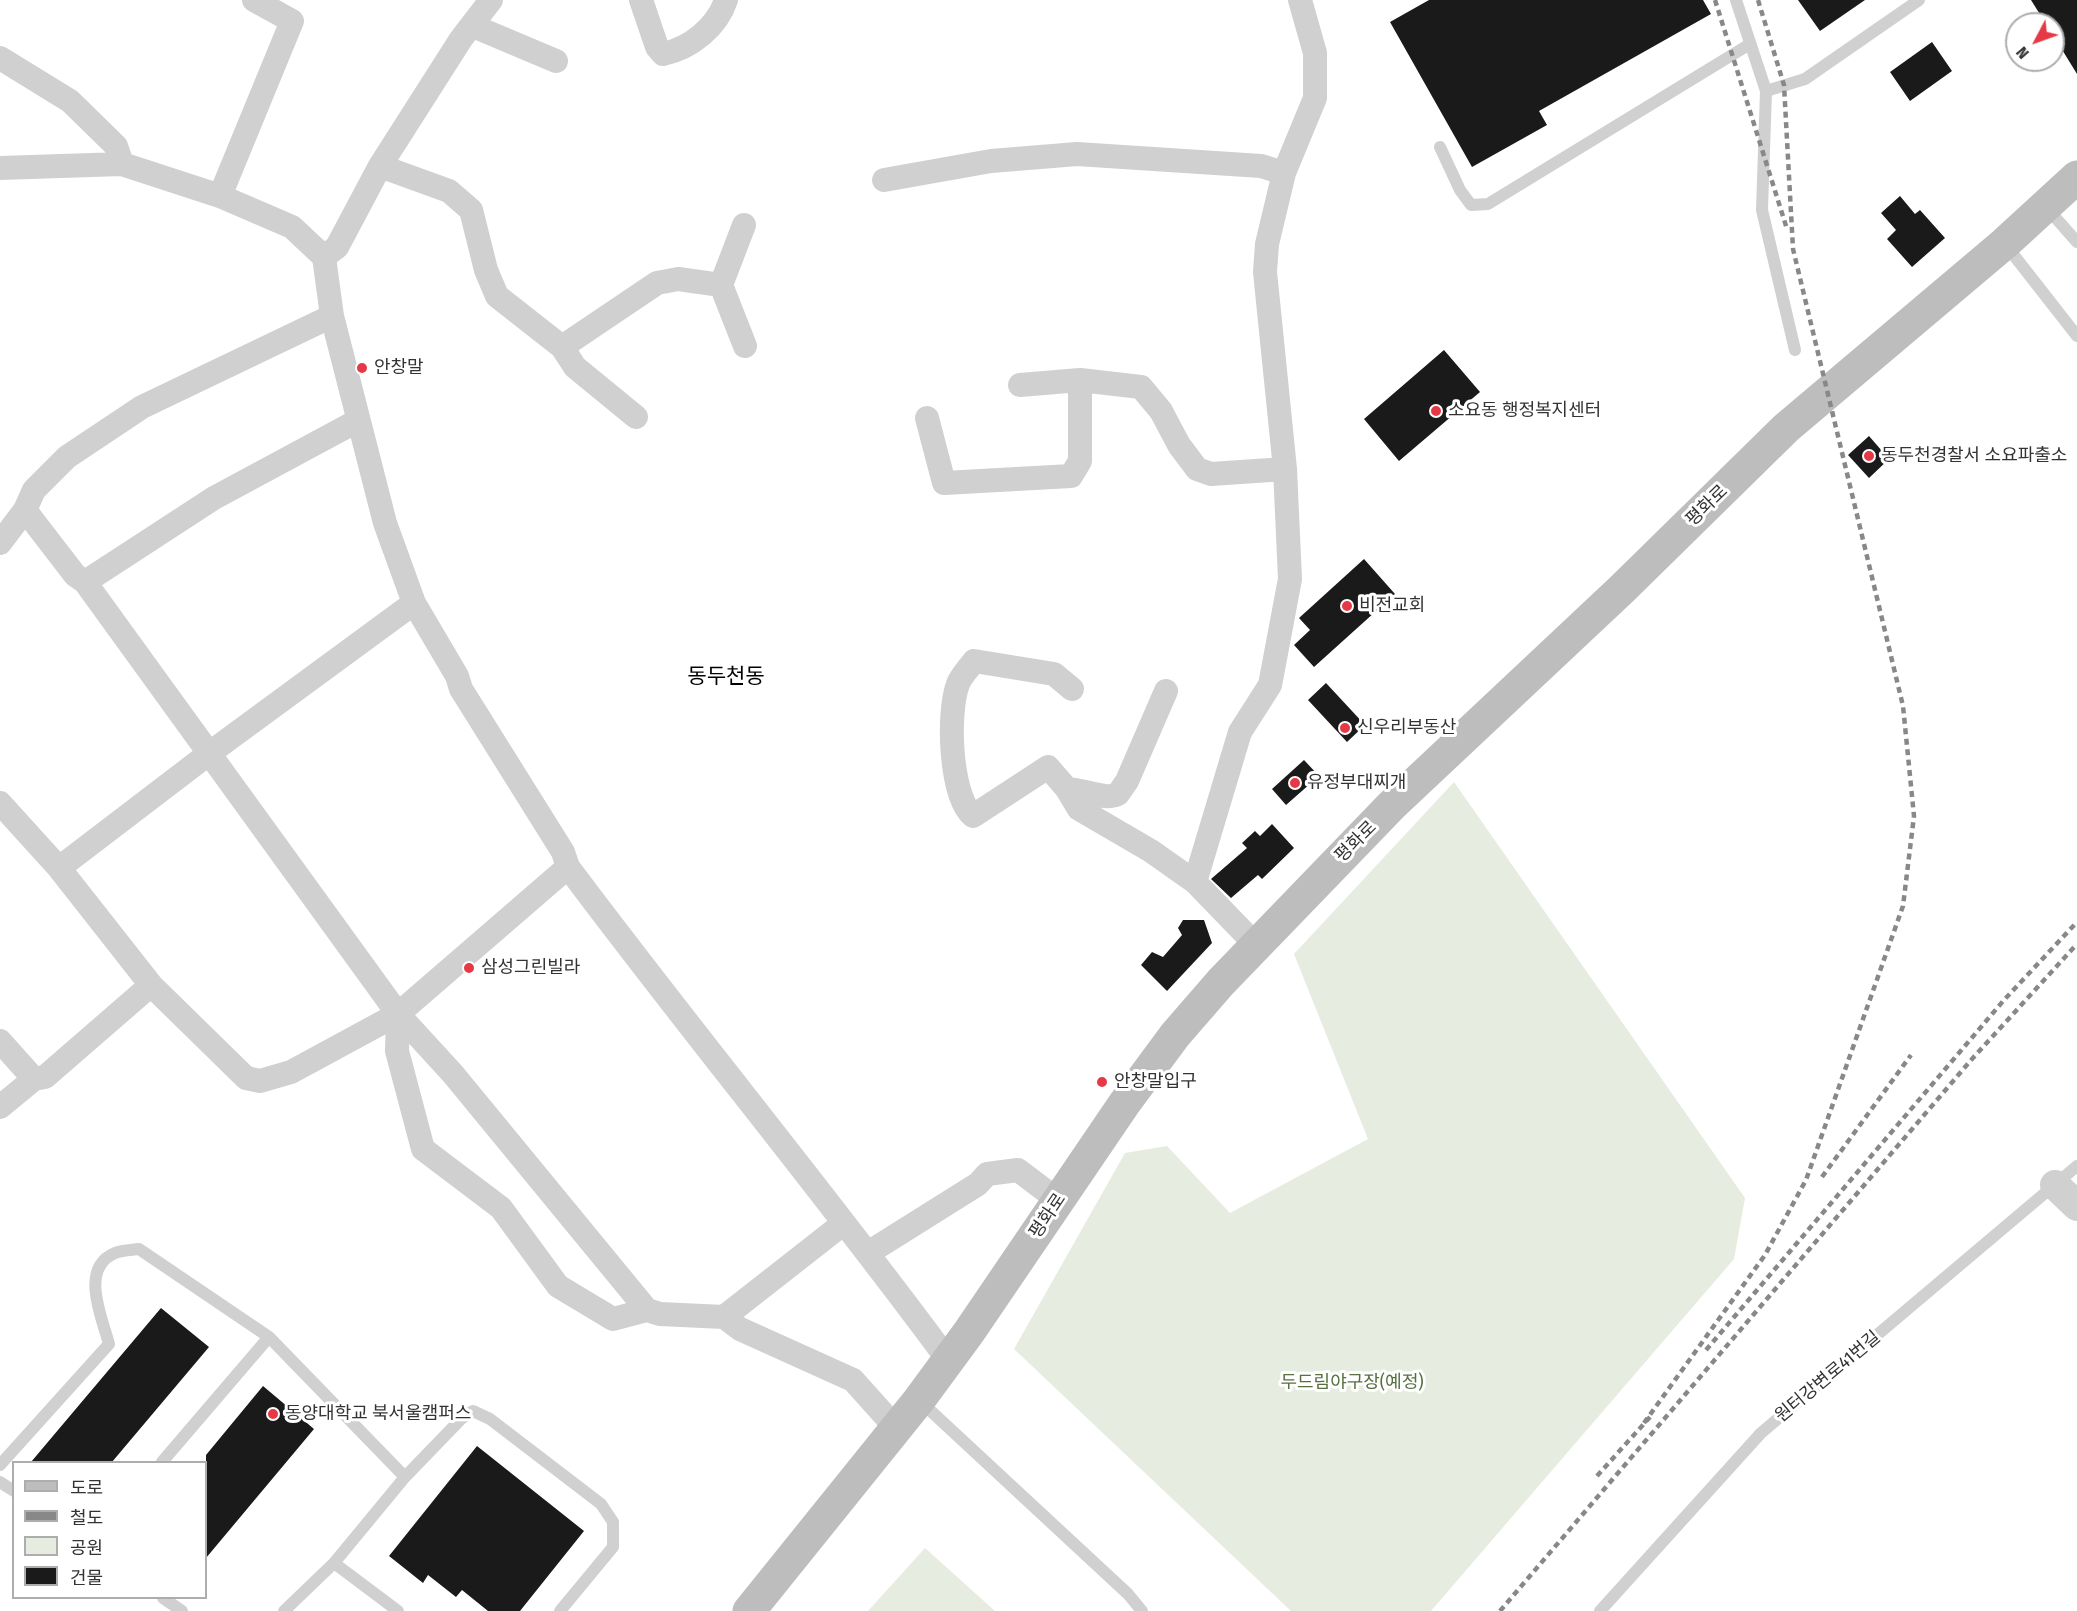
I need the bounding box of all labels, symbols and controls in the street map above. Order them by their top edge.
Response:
north arrow [2005,12,2065,72]
text: N [2012,43,2033,63]
place label: 안창말 [374,357,424,379]
marker: 안창말 [355,361,369,375]
place label: 소요동 행정복지센터 [1448,400,1601,422]
marker: 소요동 행정복지센터 [1429,404,1443,418]
place label: 동두천경찰서 소요파출소 [1881,445,2067,467]
marker: 동두천경찰서 소요파출소 [1862,449,1876,463]
street label: 평화로 [1682,481,1732,531]
place label: 비전교회 [1359,595,1425,617]
marker: 비전교회 [1340,599,1354,613]
district label: 동두천동 [687,664,765,690]
place label: 신우리부동산 [1357,717,1456,739]
marker: 신우리부동산 [1338,721,1352,735]
place label: 유정부대찌개 [1307,772,1406,794]
marker: 유정부대찌개 [1288,776,1302,790]
street label: 평화로 [1331,817,1381,867]
place label: 삼성그린빌라 [481,957,580,979]
marker: 삼성그린빌라 [462,961,476,975]
place label: 안창말입구 [1114,1071,1197,1093]
marker: 안창말입구 [1095,1075,1109,1089]
street label: 평화로 [1025,1189,1071,1243]
street label: 원터강변로41번길 [1771,1327,1885,1427]
park label: 두드림야구장(예정) [1280,1372,1424,1394]
place label: 동양대학교 북서울캠퍼스 [285,1403,471,1425]
marker: 동양대학교 북서울캠퍼스 [266,1407,280,1421]
legend [12,1461,207,1599]
text: 도로 [70,1477,103,1499]
text: 철도 [70,1507,103,1529]
text: 공원 [70,1537,103,1559]
text: 건물 [70,1567,103,1589]

